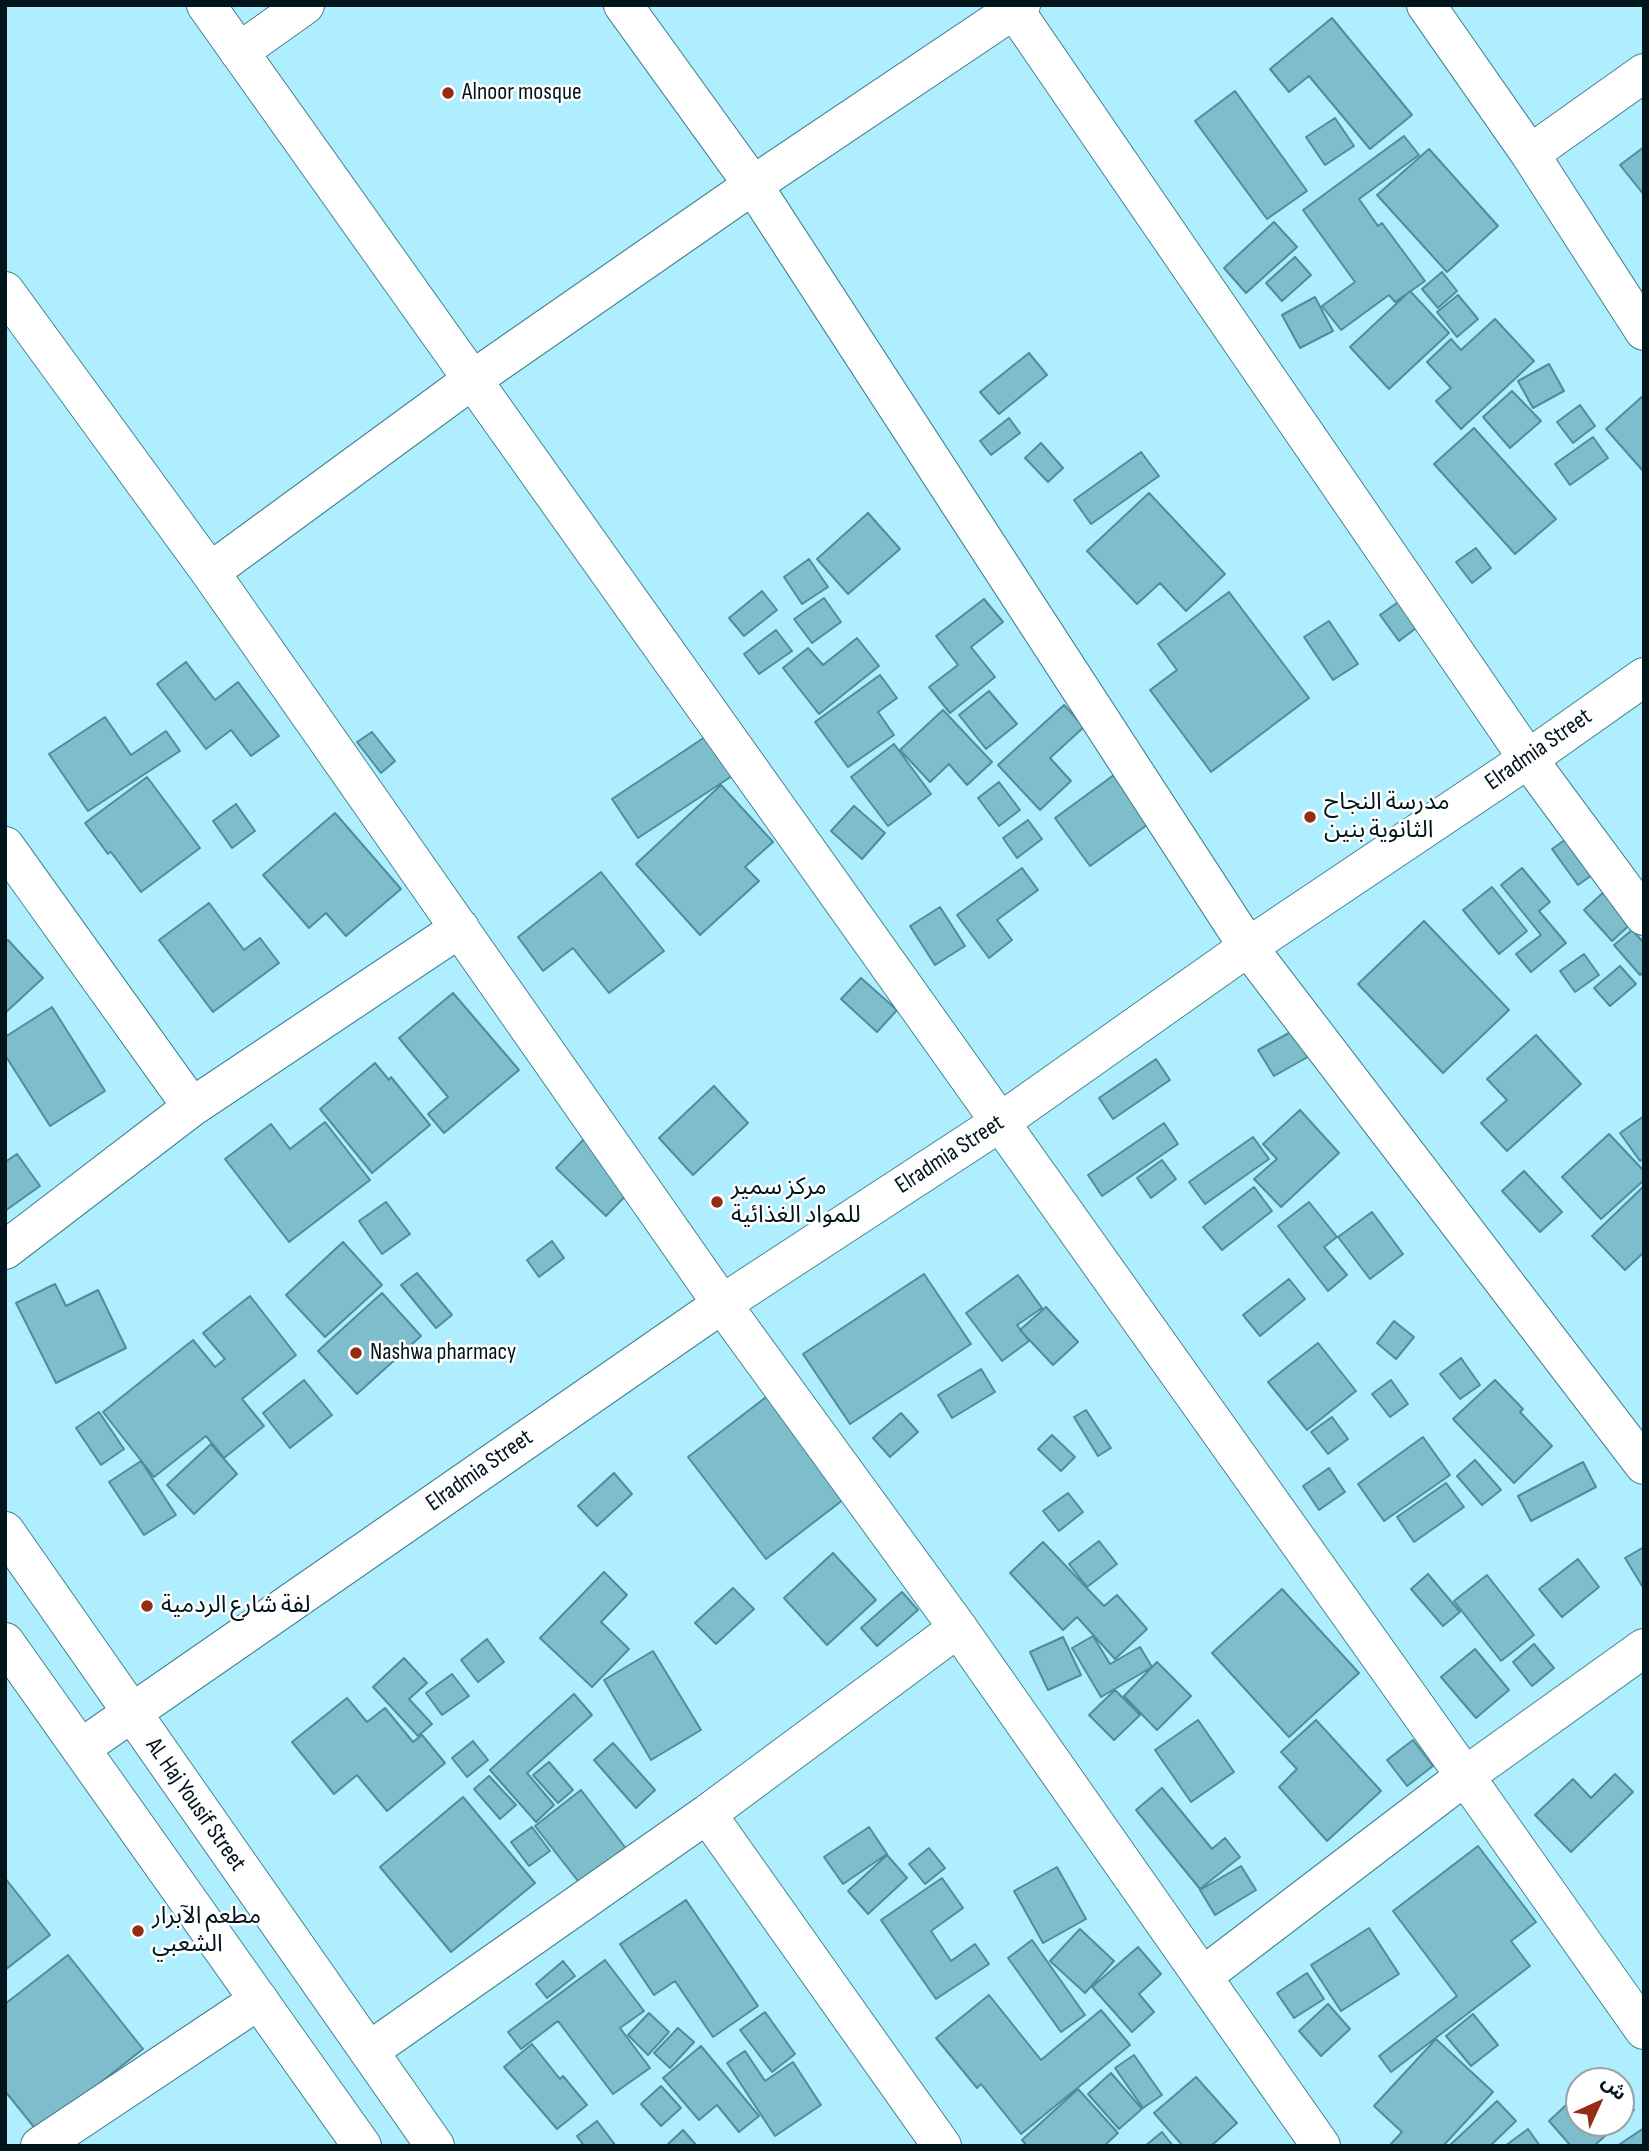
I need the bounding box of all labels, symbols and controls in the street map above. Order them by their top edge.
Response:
place label: Alnoor mosque [462,79,582,107]
marker: Alnoor mosque [440,85,456,101]
street label: Elradmia Street [1480,703,1598,797]
place label: مدرسة النجاح الثانوية بنين [1324,789,1450,845]
marker: مدرسة النجاح الثانوية بنين [1302,809,1318,825]
street label: Elradmia Street [890,1109,1010,1201]
place label: مركز سمير للمواد الغذائية [731,1174,861,1230]
marker: مركز سمير للمواد الغذائية [709,1194,725,1210]
place label: Nashwa pharmacy [370,1339,516,1367]
marker: Nashwa pharmacy [348,1345,364,1361]
street label: Elradmia Street [421,1424,539,1518]
place label: لفة شارع الردمية [161,1592,311,1620]
marker: لفة شارع الردمية [139,1598,155,1614]
street label: AL Haj Yousif Street [139,1733,251,1877]
place label: مطعم الآبرار الشعبي [152,1903,261,1959]
marker: مطعم الآبرار الشعبي [130,1923,146,1939]
north arrow [1565,2067,1635,2137]
text: ش [1596,2071,1631,2106]

